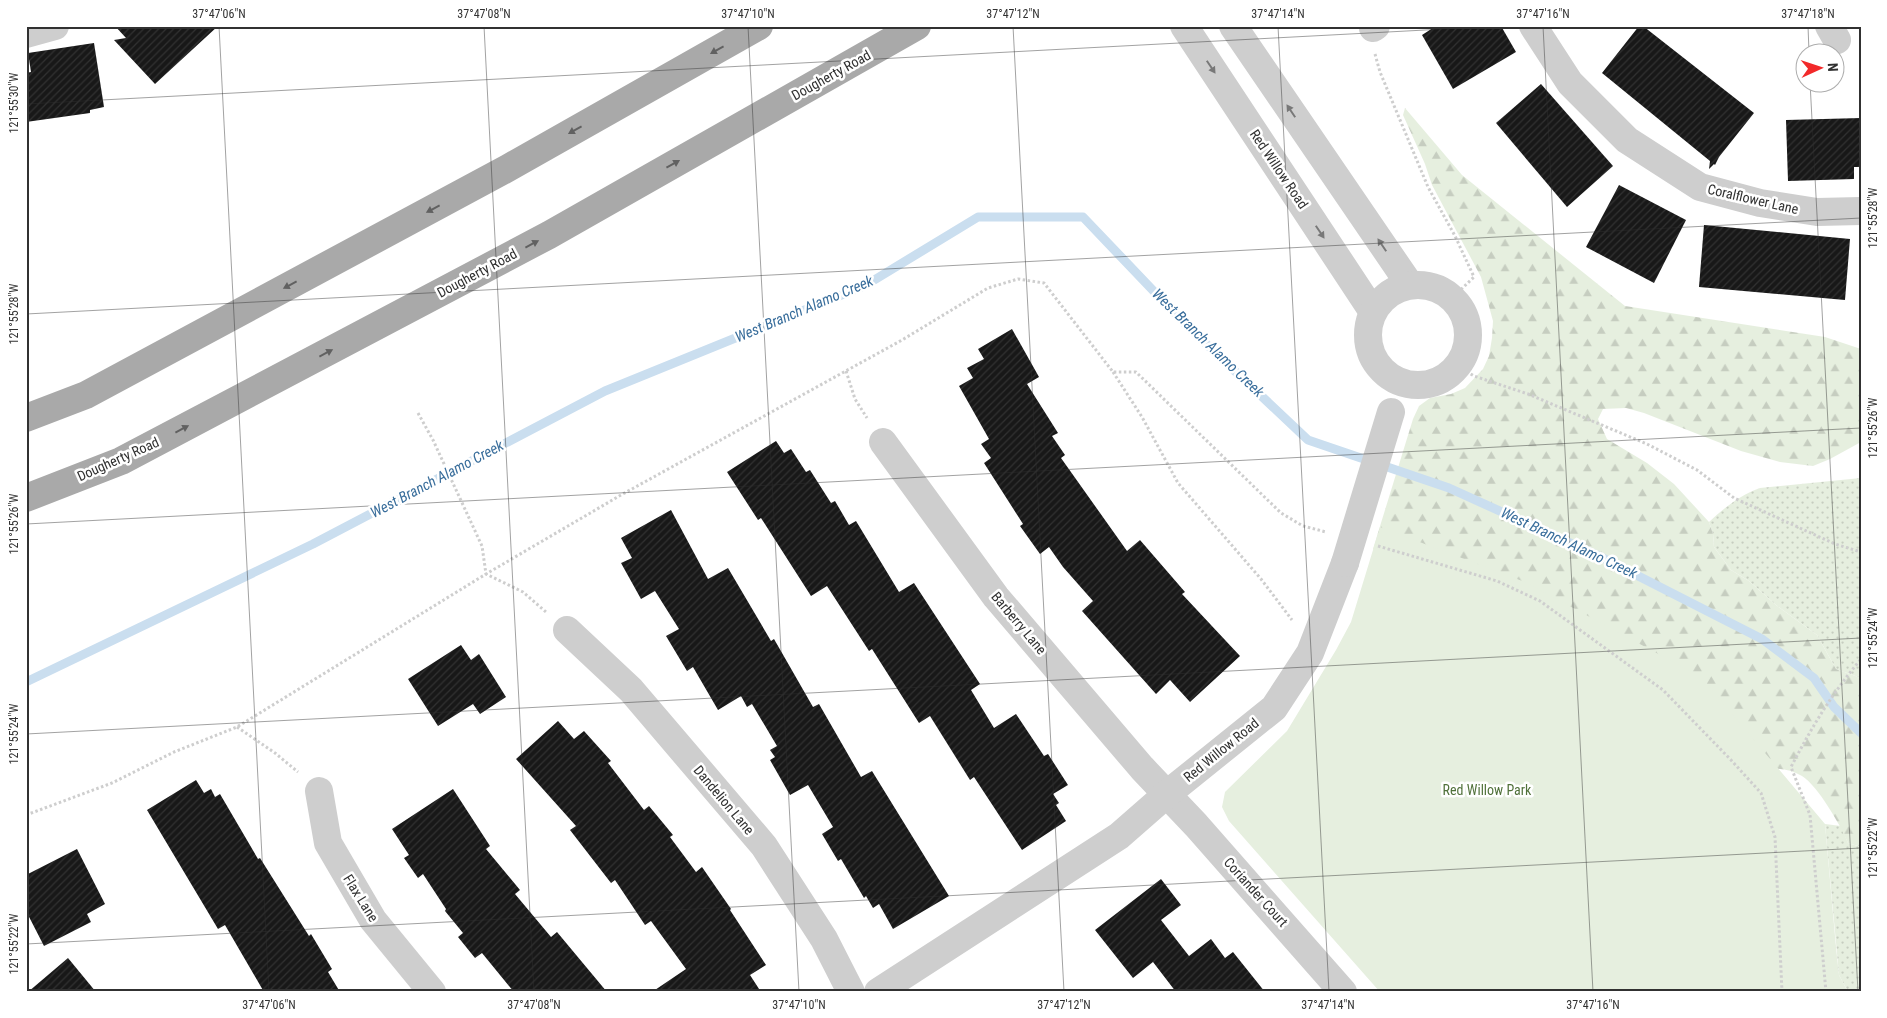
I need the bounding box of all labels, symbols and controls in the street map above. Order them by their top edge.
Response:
text: 37°47'06"N [192,7,246,21]
text: 37°47'08"N [457,7,511,21]
text: 37°47'10"N [721,7,775,21]
text: 37°47'12"N [986,7,1040,21]
text: 37°47'14"N [1251,7,1305,21]
text: 37°47'16"N [1516,7,1570,21]
text: 37°47'18"N [1781,7,1835,21]
north arrow [1794,42,1844,92]
one-way arrow [710,46,723,55]
street label: Dougherty Road [789,47,873,103]
one-way arrow [1206,60,1215,74]
text: N [1825,63,1841,72]
text: 121°55'30"W [7,72,21,134]
one-way arrow [1286,104,1296,117]
one-way arrow [568,126,583,134]
street label: Red Willow Road [1247,126,1311,212]
one-way arrow [667,160,680,169]
street label: Coralflower Lane [1706,181,1800,217]
text: 121°55'28"W [1866,187,1880,249]
one-way arrow [426,204,440,213]
one-way arrow [1315,225,1325,238]
one-way arrow [1377,238,1387,252]
one-way arrow [524,240,539,248]
street label: Dougherty Road [434,245,520,301]
water label: West Branch Alamo Creek [732,272,876,346]
one-way arrow [283,281,296,290]
text: 121°55'28"W [7,283,21,345]
water label: West Branch Alamo Creek [1148,285,1268,401]
one-way arrow [319,348,333,357]
text: 121°55'26"W [1866,397,1880,459]
one-way arrow [175,425,190,433]
street label: Dougherty Road [75,434,161,484]
water label: West Branch Alamo Creek [367,436,507,522]
text: 121°55'26"W [7,493,21,555]
water label: West Branch Alamo Creek [1498,503,1640,583]
street label: Barberry Lane [988,589,1050,658]
text: 121°55'24"W [1866,607,1880,669]
text: 121°55'24"W [7,703,21,765]
street label: Red Willow Road [1180,715,1262,785]
street label: Dandelion Lane [691,762,758,838]
park label: Red Willow Park [1443,782,1532,798]
text: 121°55'22"W [1866,817,1880,879]
street label: Coriander Court [1221,854,1291,930]
street label: Flax Lane [340,871,382,925]
text: 121°55'22"W [7,913,21,975]
text: 37°47'06"N [242,998,296,1012]
text: 37°47'08"N [507,998,561,1012]
text: 37°47'10"N [772,998,826,1012]
text: 37°47'12"N [1037,998,1091,1012]
text: 37°47'14"N [1301,998,1355,1012]
text: 37°47'16"N [1566,998,1620,1012]

